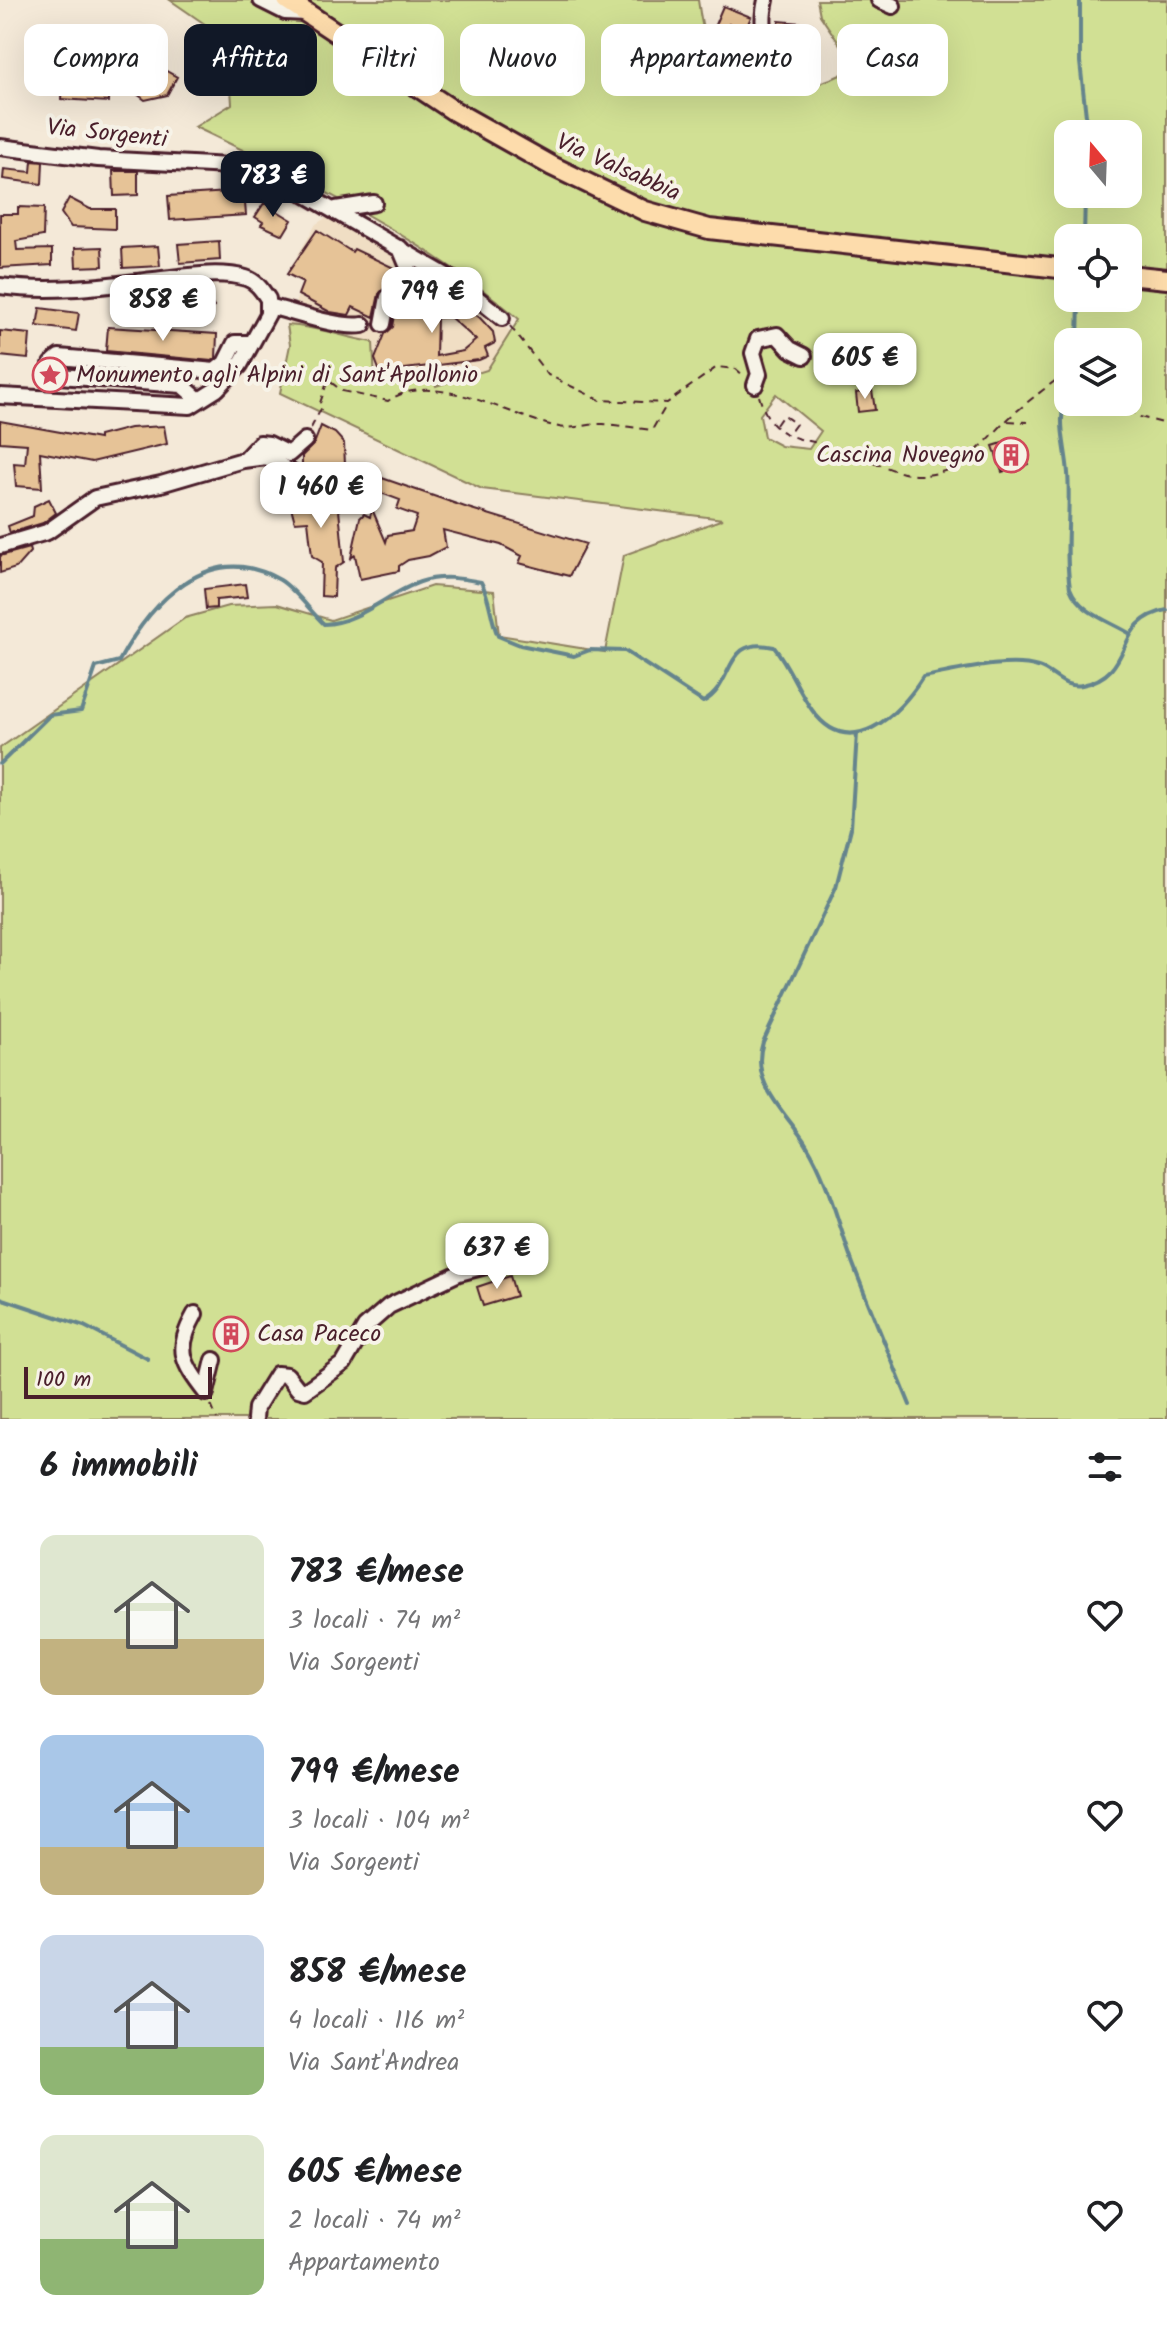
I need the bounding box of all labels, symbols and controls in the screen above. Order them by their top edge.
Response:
chip: Compra [24,24,168,96]
chip: Affitta [184,24,317,96]
chip: Filtri [333,24,444,96]
chip: Nuovo [460,24,585,96]
chip: Appartamento [601,24,821,96]
chip: Casa [837,24,948,96]
street label: Via Sorgenti [45,108,170,160]
north arrow [1054,120,1142,208]
map controls [1054,120,1142,416]
street label: Via Valsabbia [549,123,687,213]
pin: 783 € [217,151,329,219]
text: 783 € [239,156,307,198]
button: locate [1054,224,1142,312]
pin: 799 € [376,267,488,335]
text: 799 € [399,272,465,314]
pin: 858 € [107,275,219,343]
text: 858 € [128,280,198,322]
button: layers [1054,328,1142,416]
pin: 605 € [809,333,921,401]
text: 605 € [831,338,899,380]
place icon: Monumento agli Alpini di Sant'Apollonio [31,356,69,394]
place label: Monumento agli Alpini di Sant'Apollonio [76,356,478,395]
place label: Cascina Novegno [816,436,985,475]
building icon: Cascina Novegno [992,436,1030,474]
pin: 1 460 € [247,462,395,530]
text: 1 460 € [278,467,364,509]
pin: 637 € [441,1223,553,1291]
text: 637 € [463,1228,531,1270]
building icon: Casa Paceco [212,1315,250,1353]
place label: Casa Paceco [257,1315,381,1354]
scale bar [24,1363,212,1399]
text: 100 m [36,1363,91,1398]
text: 6 immobili [40,1440,198,1494]
icon: filters [1083,1445,1127,1489]
text: 783 €/mese [288,1546,464,1600]
icon: home [104,1567,200,1663]
icon: heart [1083,1593,1127,1637]
text: 3 locali · 74 m² [288,1600,460,1642]
text: Via Sorgenti [288,1642,419,1684]
text: 799 €/mese [288,1746,460,1800]
icon: home [104,1767,200,1863]
icon: heart [1083,1793,1127,1837]
text: 3 locali · 104 m² [288,1800,469,1842]
text: Via Sorgenti [288,1842,419,1884]
text: 858 €/mese [288,1946,466,2000]
icon: home [104,1967,200,2063]
icon: heart [1083,1993,1127,2037]
text: 4 locali · 116 m² [288,2000,464,2042]
text: Via Sant'Andrea [288,2042,459,2084]
text: 605 €/mese [288,2146,462,2200]
icon: home [104,2167,200,2263]
icon: heart [1083,2193,1127,2237]
text: 2 locali · 74 m² [288,2200,460,2242]
text: Appartamento [288,2242,440,2284]

